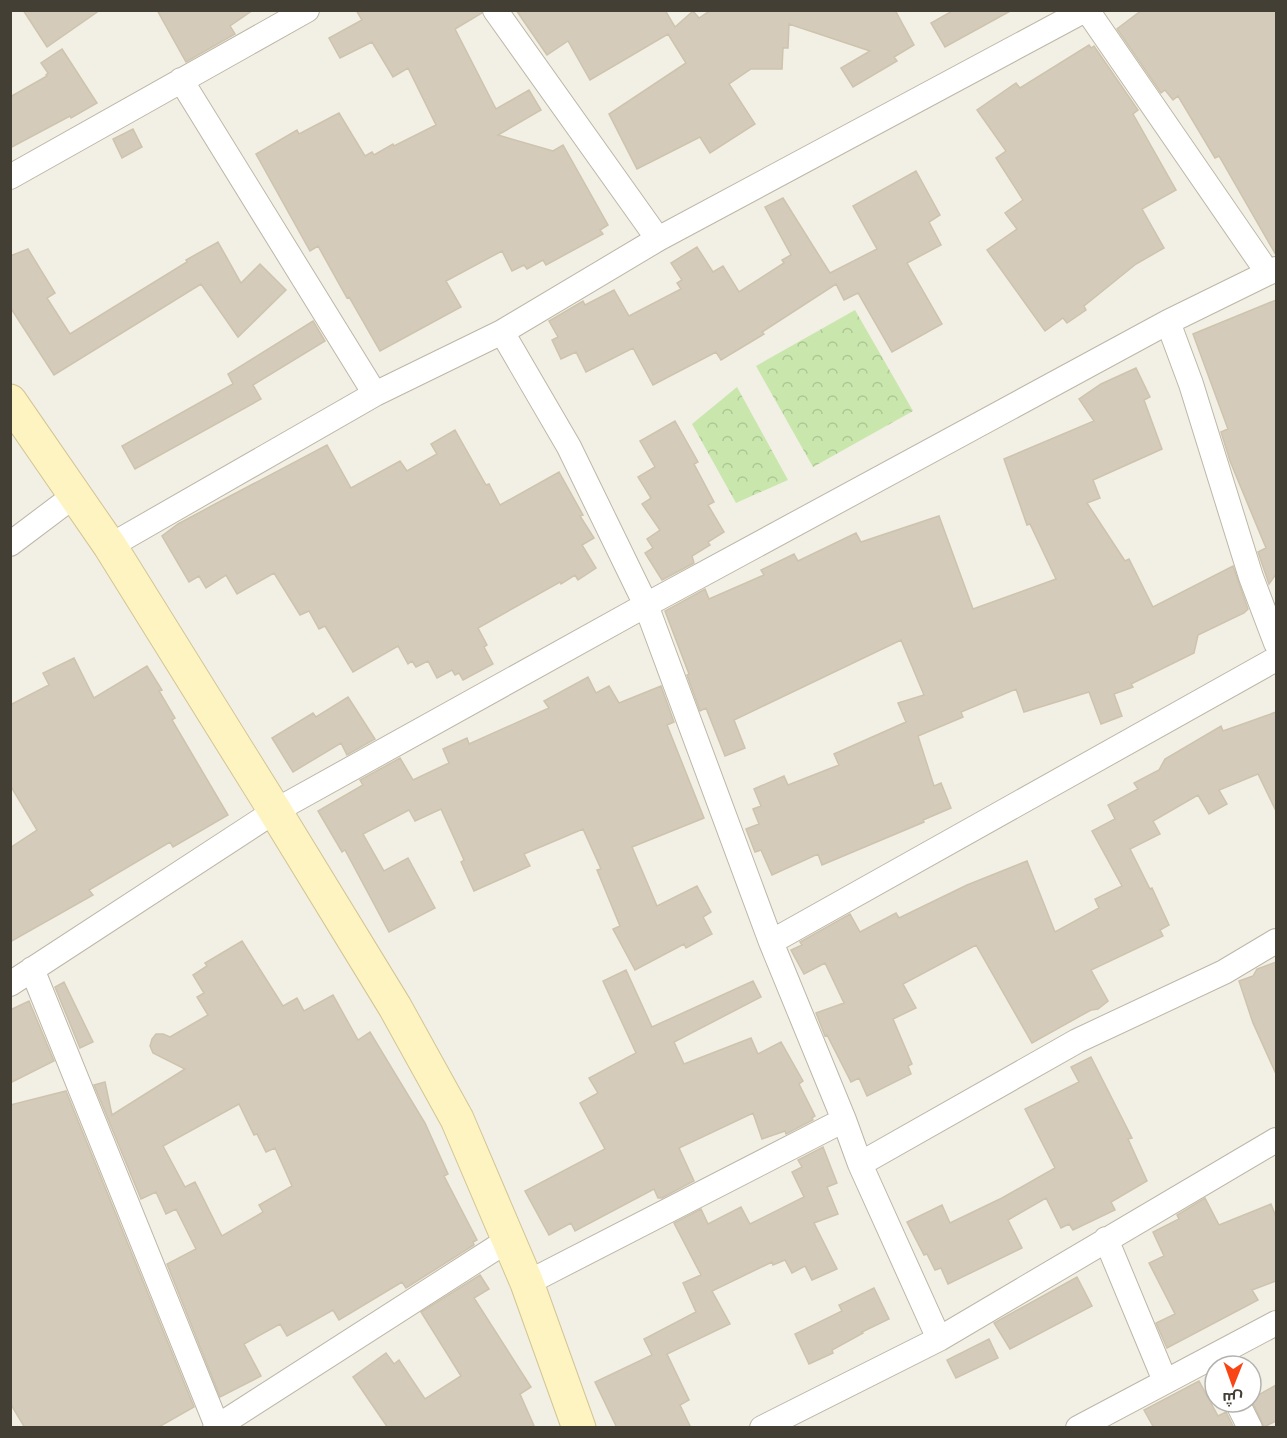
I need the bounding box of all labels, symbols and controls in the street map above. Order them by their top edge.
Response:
north arrow [1203,1354,1263,1414]
text: ش [1222,1389,1243,1408]

